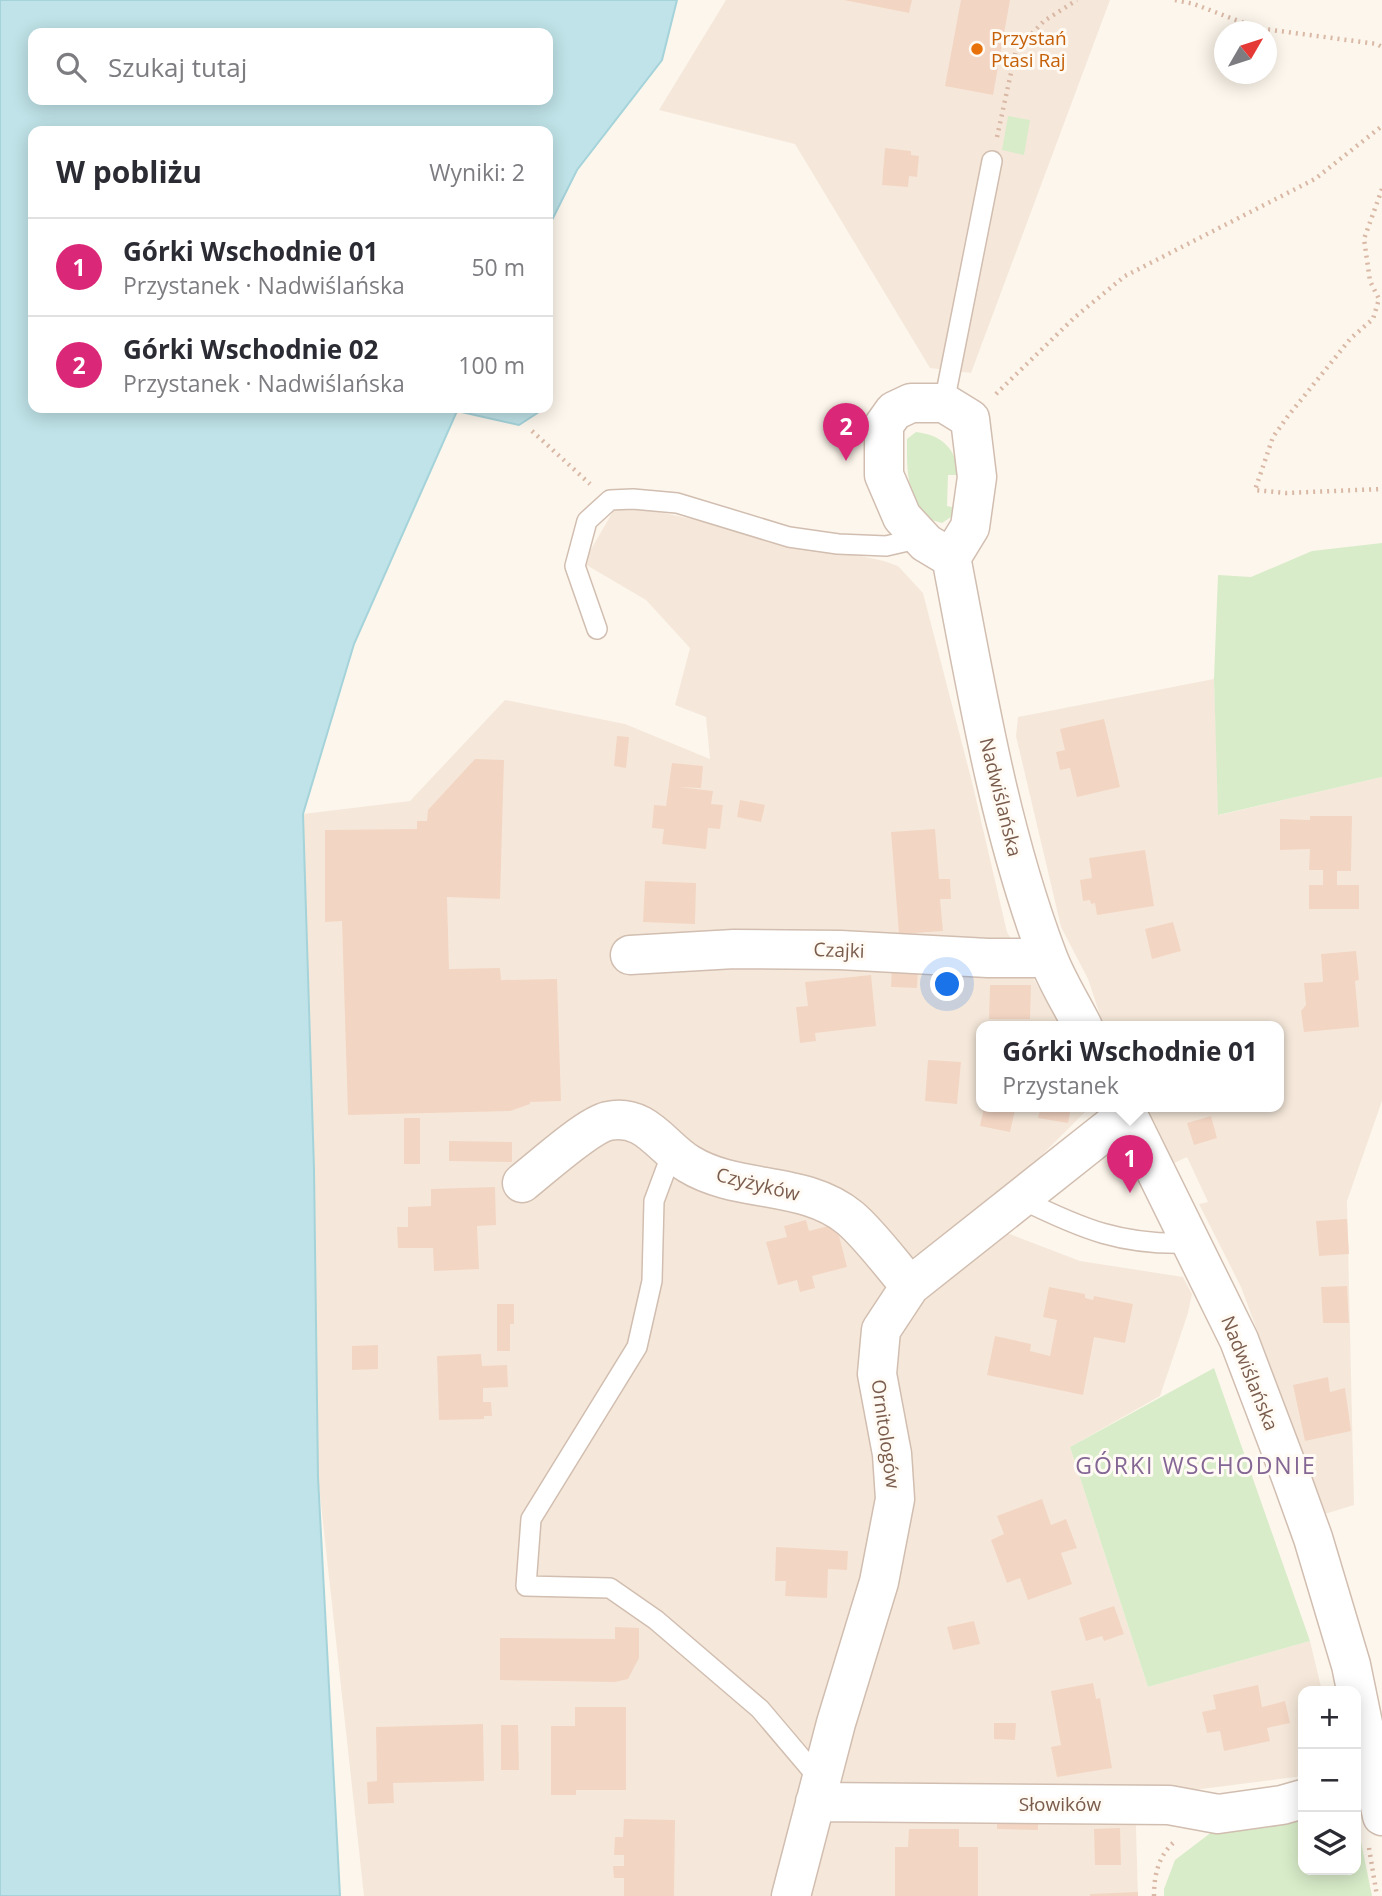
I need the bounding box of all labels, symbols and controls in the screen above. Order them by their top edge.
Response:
north arrow [1214,21,1277,84]
place label: Przystań Ptasi Raj [991,25,1067,73]
search box [28,28,553,105]
marker: Przystań Ptasi Raj [969,41,985,57]
icon: search [52,48,90,86]
text: Szukaj tutaj [108,49,247,85]
text: W pobliżu [56,151,202,192]
text: Wyniki: 2 [429,156,525,188]
text: Górki Wschodnie 01 [123,233,378,269]
text: 1 [72,251,86,283]
text: 50 m [471,251,525,283]
text: Przystanek · Nadwiślańska [123,269,405,301]
text: Górki Wschodnie 02 [123,331,378,367]
text: 2 [72,349,86,381]
text: 100 m [458,349,525,381]
text: Przystanek · Nadwiślańska [123,367,405,399]
pin: 2 [823,403,869,461]
street label: Nadwiślańska [974,735,1028,859]
street label: Czajki [813,936,865,964]
your location [930,967,964,1001]
popup [976,1021,1284,1112]
text: Górki Wschodnie 01 [1002,1033,1258,1069]
text: Przystanek [1002,1069,1119,1101]
pin: 1 [1107,1135,1153,1193]
street label: Czyżyków [714,1161,803,1207]
street label: Nadwiślańska [1215,1312,1285,1434]
street label: Ornitologów [865,1378,907,1490]
district label: GÓRKI WSCHODNIE [1075,1449,1317,1481]
map controls [1298,1686,1361,1875]
button: + [1298,1686,1361,1749]
button: − [1298,1749,1361,1812]
street label: Słowików [1019,1791,1101,1817]
button: layers [1298,1812,1361,1875]

